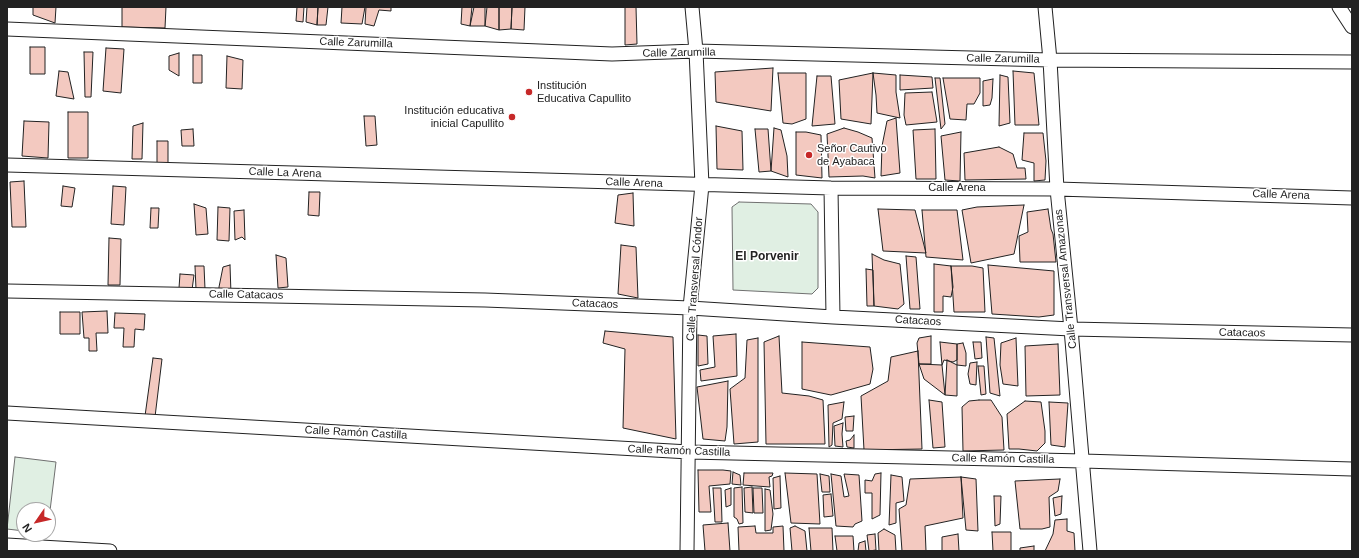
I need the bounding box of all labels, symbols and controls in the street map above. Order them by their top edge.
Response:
street label: Calle Zarumilla [319,35,393,51]
street label: Calle Zarumilla [642,46,716,60]
street label: Calle Zarumilla [966,52,1040,66]
place label: Institución Educativa Capullito [537,79,631,105]
marker: Institución Educativa Capullito [524,87,534,97]
place label: Institución educativa inicial Capullito [404,104,504,130]
marker: Institución educativa inicial Capullito [507,112,517,122]
place label: Señor Cautivo de Ayabaca [817,142,887,168]
marker: Señor Cautivo de Ayabaca [804,150,814,160]
street label: Calle La Arena [248,165,322,181]
street label: Calle Arena [605,175,663,191]
street label: Calle Arena [928,181,986,195]
street label: Calle Arena [1252,187,1310,203]
street label: Calle Transversal Amazonas [1052,209,1080,349]
street label: Calle Transversal Cóndor [684,217,706,341]
district label: El Porvenir [735,250,799,264]
street label: Calle Catacaos [209,288,283,302]
street label: Catacaos [572,297,618,311]
street label: Catacaos [894,313,942,329]
street label: Catacaos [1219,326,1265,340]
street label: Calle Ramón Castilla [304,424,408,442]
street label: Calle Ramón Castilla [627,443,731,459]
street label: Calle Ramón Castilla [952,452,1054,466]
north arrow [16,502,56,542]
text: N [20,522,34,535]

